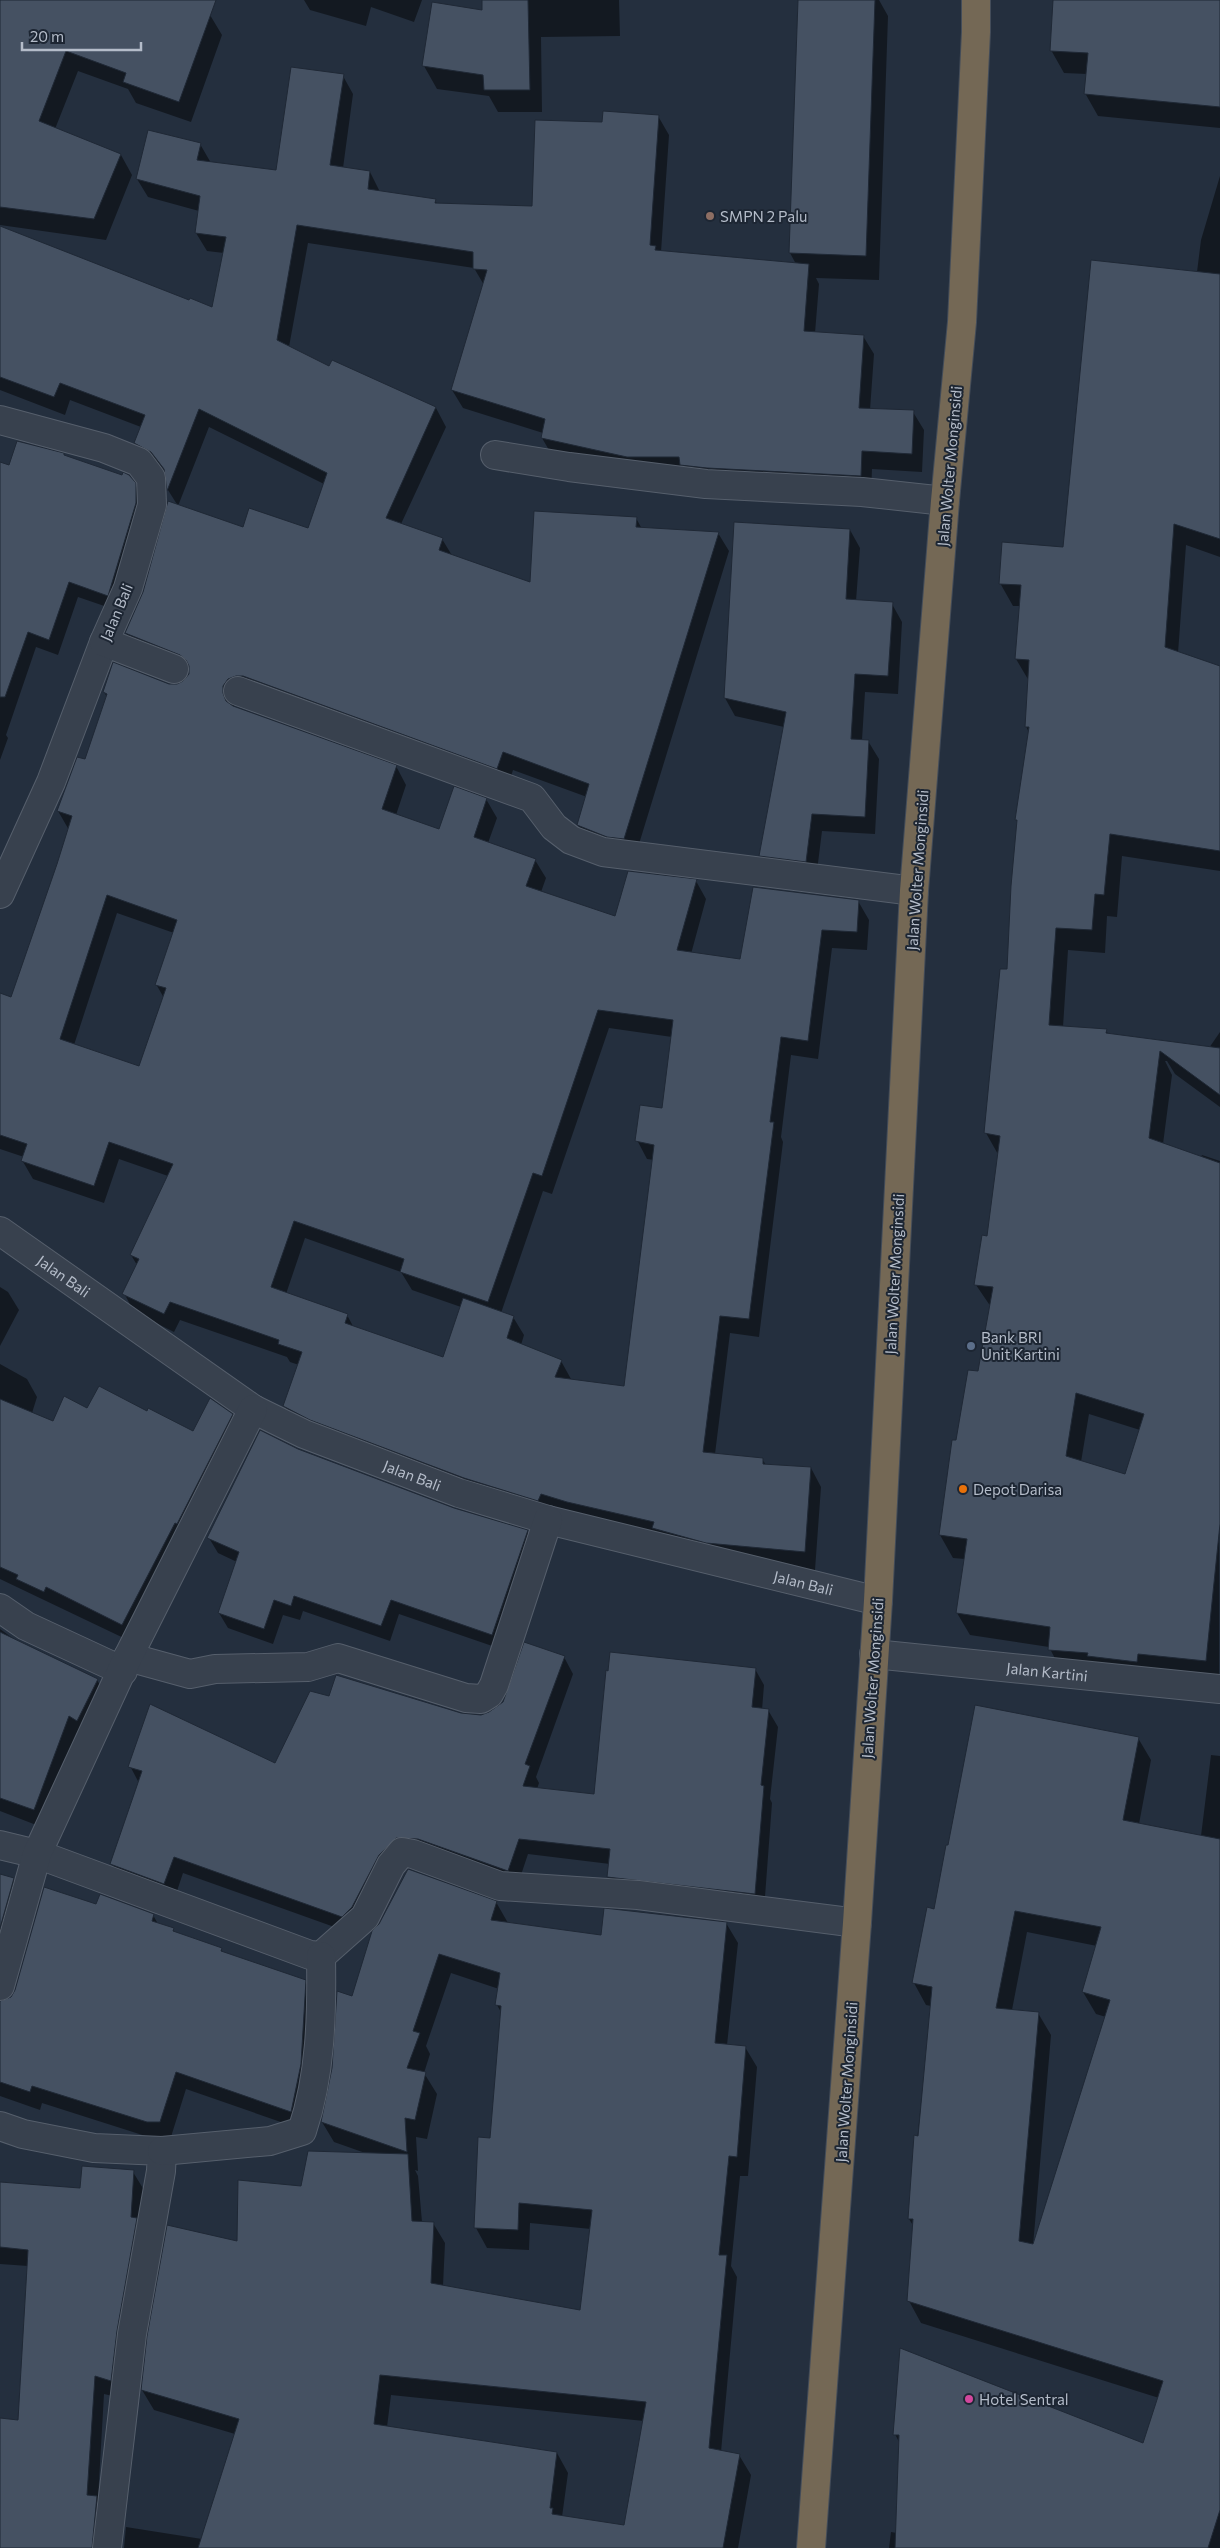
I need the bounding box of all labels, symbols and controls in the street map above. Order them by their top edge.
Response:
scale bar [22,20,141,52]
text: 20 m [30,27,64,45]
place label: SMPN 2 Palu [720,207,807,225]
marker: SMPN 2 Palu [704,210,716,222]
street label: Jalan Wolter Monginsidi [933,385,965,547]
street label: Jalan Bali [96,581,136,643]
street label: Jalan Wolter Monginsidi [902,789,932,951]
street label: Jalan Wolter Monginsidi [881,1193,907,1355]
street label: Jalan Bali [34,1251,94,1301]
place label: Bank BRI Unit Kartini [981,1328,1060,1363]
marker: Bank BRI Unit Kartini [965,1340,977,1352]
street label: Jalan Bali [381,1456,444,1494]
place label: Depot Darisa [973,1480,1062,1498]
marker: Depot Darisa [957,1483,969,1495]
street label: Jalan Bali [772,1567,835,1599]
street label: Jalan Wolter Monginsidi [857,1597,887,1759]
street label: Jalan Kartini [1006,1658,1089,1685]
street label: Jalan Wolter Monginsidi [831,2001,861,2163]
place label: Hotel Sentral [979,2390,1069,2408]
marker: Hotel Sentral [963,2393,975,2405]

